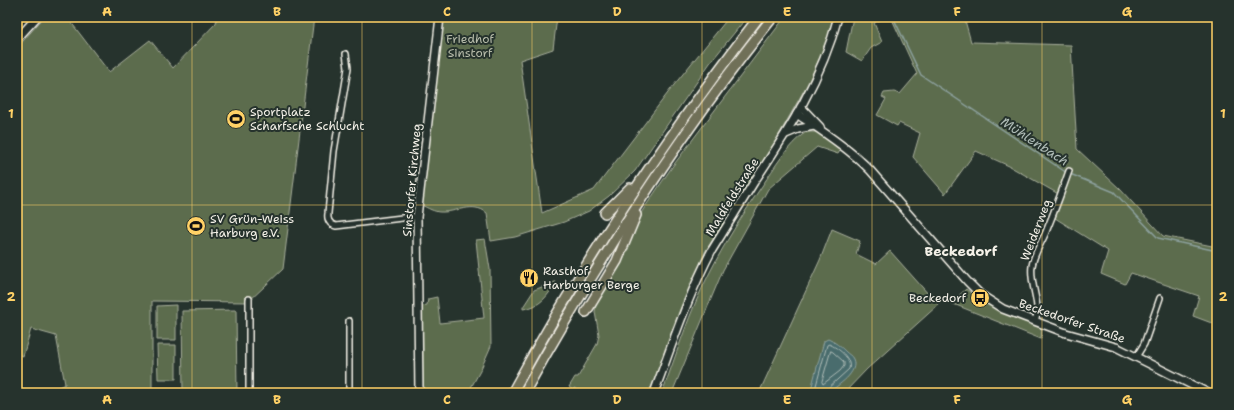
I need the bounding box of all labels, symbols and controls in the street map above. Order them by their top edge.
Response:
text: A [102,3,112,20]
text: B [273,3,281,20]
text: C [443,3,451,20]
text: D [612,3,622,20]
text: E [783,3,792,20]
text: F [953,3,961,20]
text: G [1122,3,1133,20]
park label: Friedhof Sinstorf [446,31,495,61]
place label: Sportplatz Scharfsche Schlucht [250,104,364,134]
text: 1 [8,105,14,122]
text: 1 [1220,105,1226,122]
sports icon: Sportplatz Scharfsche Schlucht [225,108,247,130]
water label: Mühlenbach [998,113,1072,170]
street label: Sinstorfer Kirchweg [399,123,425,237]
street label: Maldfeldstraße [702,155,763,239]
street label: Weiderweg [1017,197,1055,263]
place label: SV Grün-Weiss Harburg e.V. [210,211,294,241]
sports icon: SV Grün-Weiss Harburg e.V. [185,215,207,237]
district label: Beckedorf [925,242,998,260]
place label: Rasthof Harburger Berge [543,263,640,293]
restaurant icon: Rasthof Harburger Berge [518,267,540,289]
bus stop icon: Beckedorf [969,287,991,309]
text: 2 [6,288,16,305]
text: 2 [1218,288,1228,305]
place label: Beckedorf [909,290,967,306]
street label: Beckedorfer Straße [1017,295,1128,347]
text: A [102,391,112,408]
text: B [273,391,281,408]
text: C [443,391,451,408]
text: D [612,391,622,408]
text: E [783,391,792,408]
text: F [953,391,961,408]
text: G [1122,391,1133,408]

